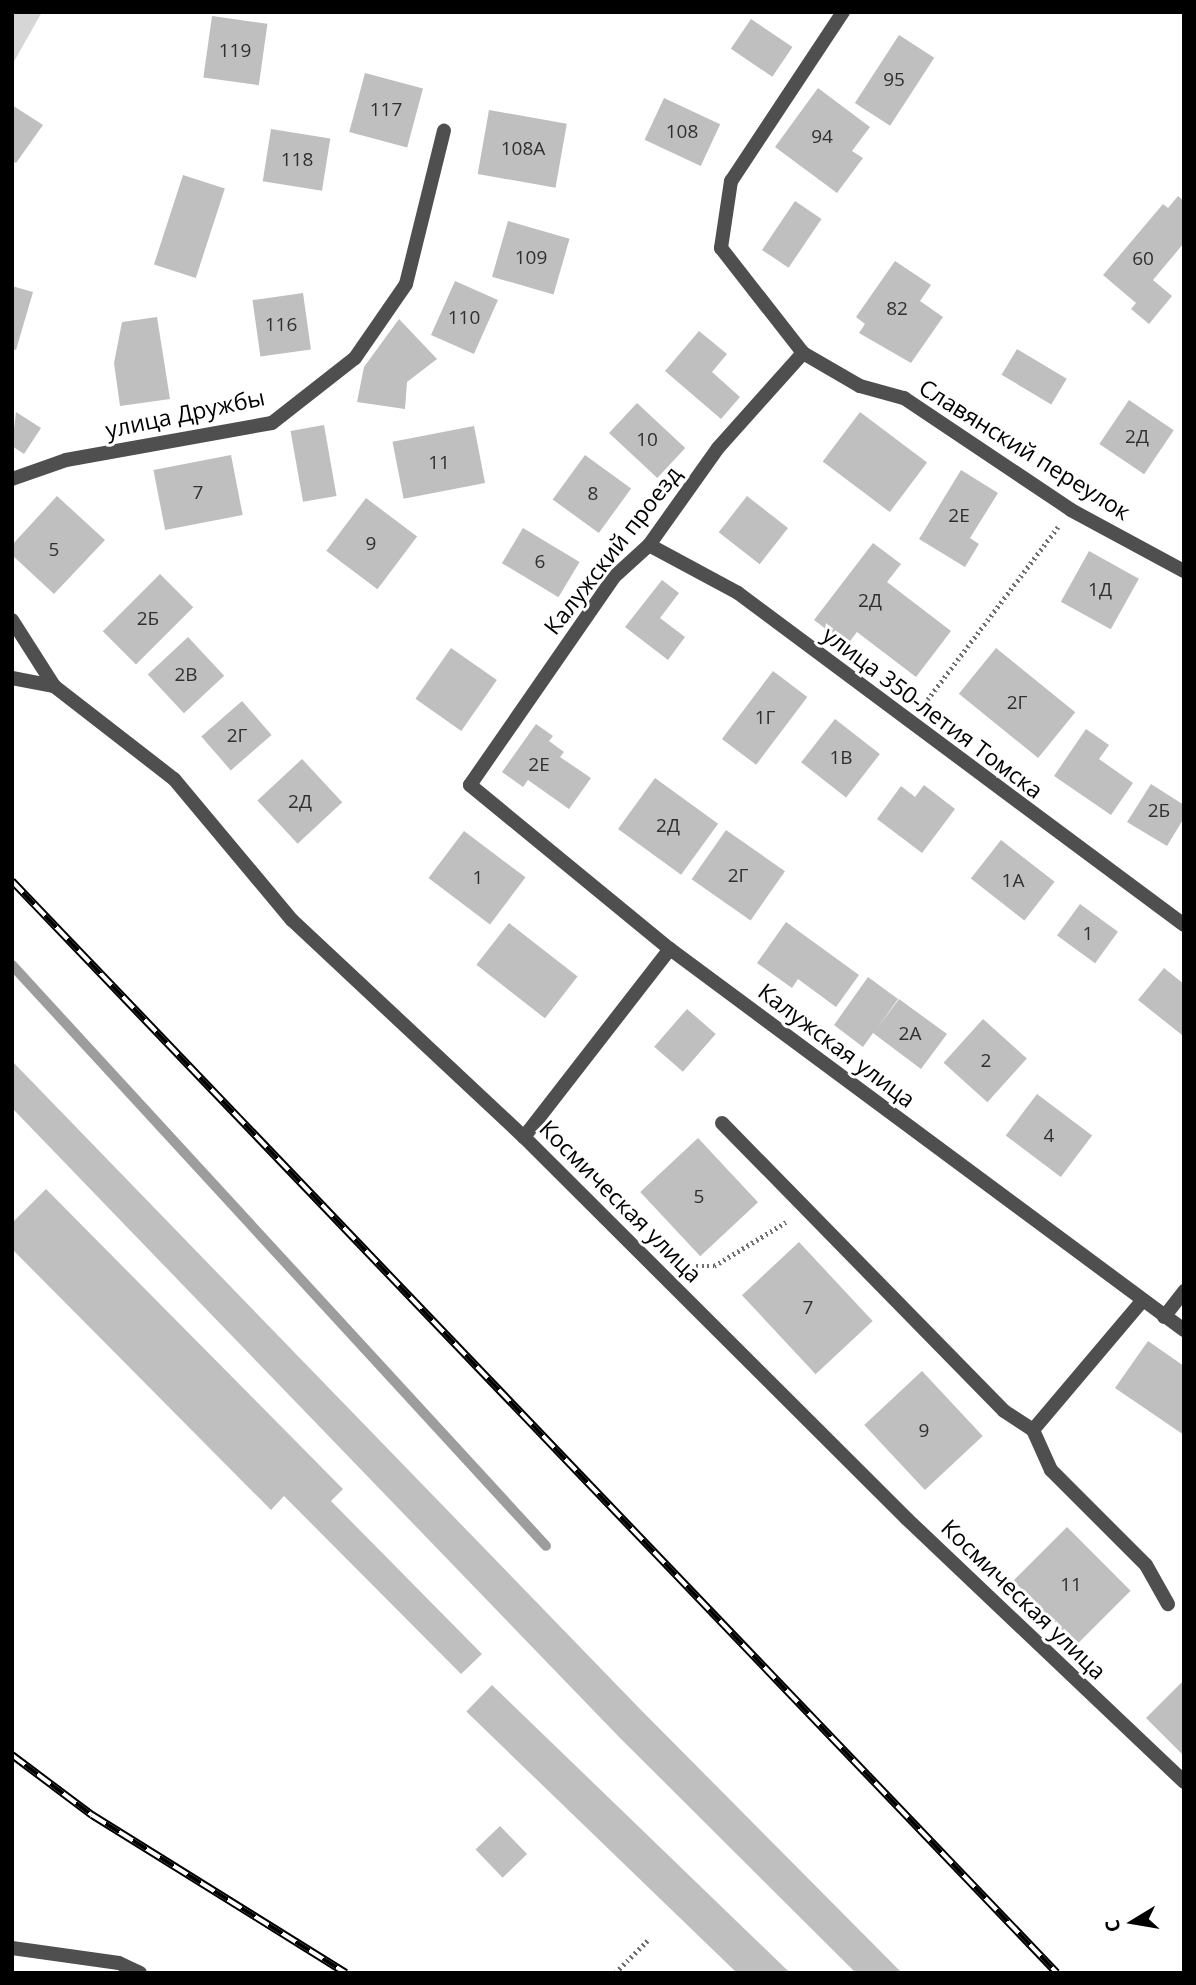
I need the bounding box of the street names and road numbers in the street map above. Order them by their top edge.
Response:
street label: Славянский переулок [914,373,1136,525]
street label: улица Дружбы [103,383,267,443]
street label: Калужский проезд [538,460,686,640]
street label: улица 350-летия Томска [817,620,1049,804]
street label: Калужская улица [753,977,921,1113]
street label: Космическая улица [534,1114,708,1288]
street label: Космическая улица [936,1513,1112,1685]

